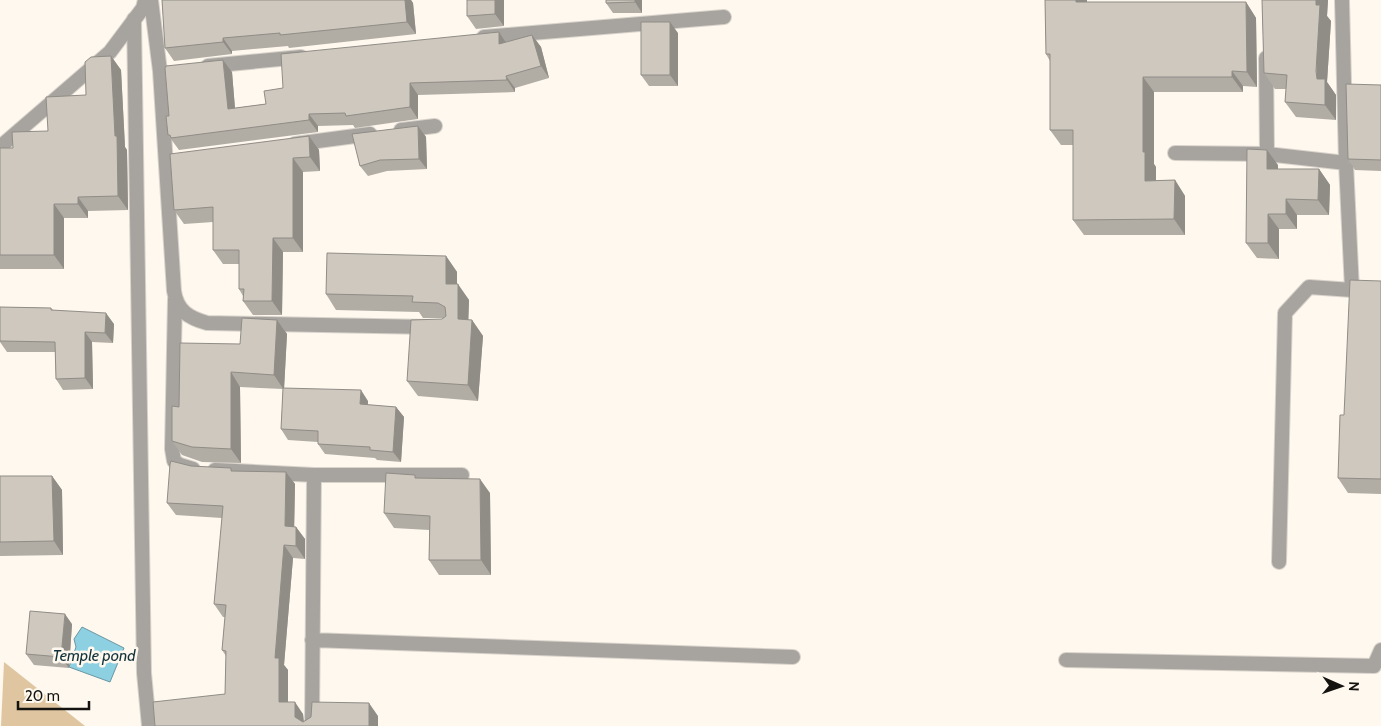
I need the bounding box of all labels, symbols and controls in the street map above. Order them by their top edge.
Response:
water label: Temple pond [53,646,136,665]
north arrow [1316,661,1366,711]
scale bar [18,678,89,710]
text: N [1345,681,1363,692]
text: 20 m [25,687,60,705]

